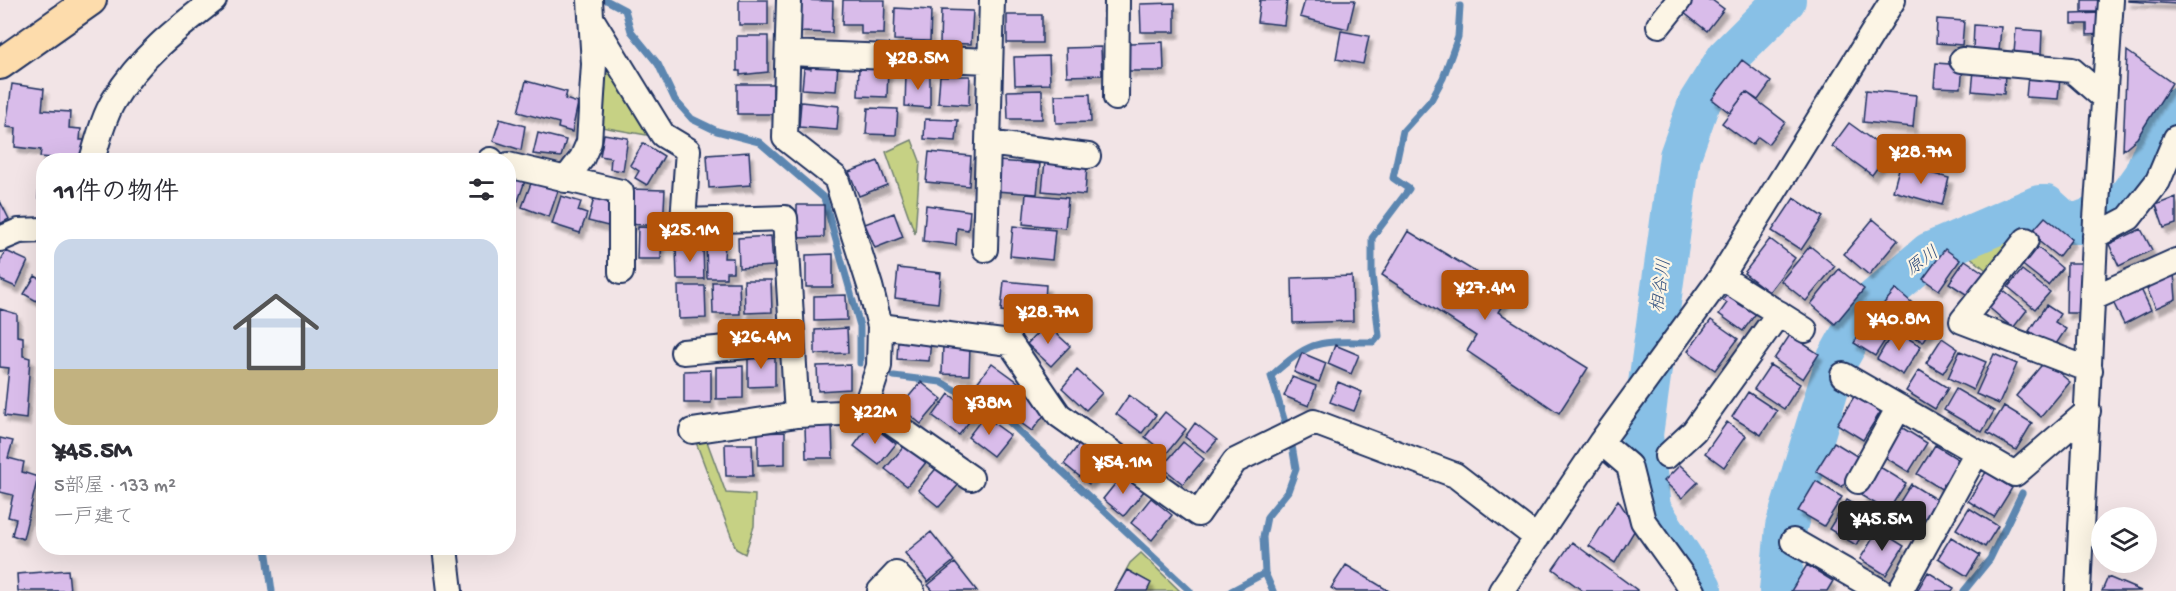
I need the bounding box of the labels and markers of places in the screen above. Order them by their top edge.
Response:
pin: ¥28.5M [869,40,967,91]
pin: ¥28.7M [1872,134,1970,185]
pin: ¥25.1M [641,212,739,263]
pin: ¥27.4M [1436,270,1534,321]
pin: ¥28.7M [999,294,1097,345]
pin: ¥40.8M [1850,301,1948,352]
pin: ¥26.4M [712,319,810,370]
pin: ¥38M [953,385,1025,436]
pin: ¥22M [839,394,911,445]
pin: ¥54.1M [1074,444,1172,495]
pin: ¥45.5M [1833,501,1931,552]

